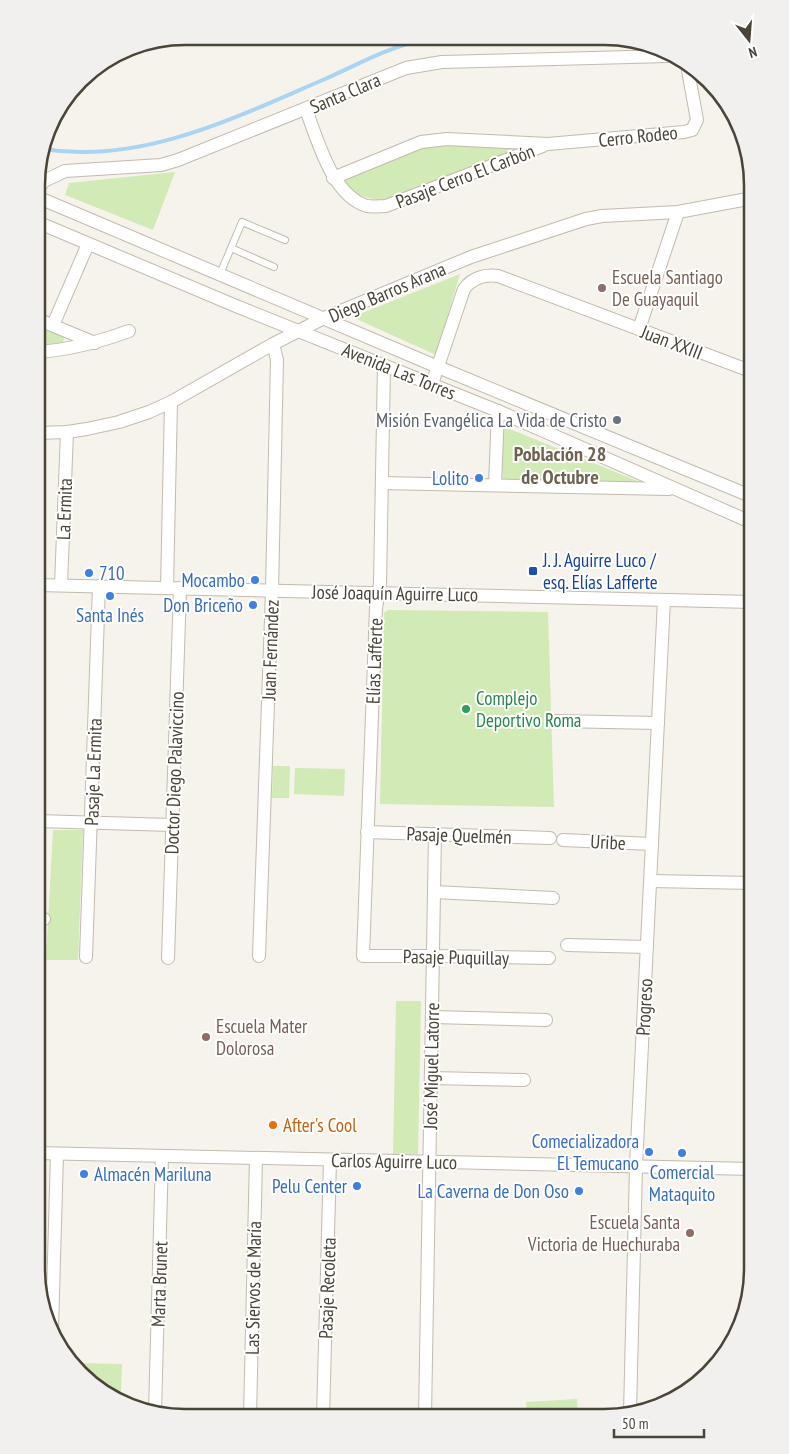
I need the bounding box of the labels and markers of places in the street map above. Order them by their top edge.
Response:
place label: Escuela Santiago De Guayaquil [612,265,723,311]
marker: Escuela Santiago De Guayaquil [596,282,608,294]
place label: Misión Evangélica La Vida de Cristo [376,408,607,432]
marker: Misión Evangélica La Vida de Cristo [611,414,623,426]
place label: Lolito [432,466,469,490]
marker: Lolito [473,472,485,484]
place label: J. J. Aguirre Luco / esq. Elías Lafferte [542,548,658,594]
place label: 710 [99,561,125,585]
marker: J. J. Aguirre Luco / esq. Elías Lafferte [527,565,539,577]
marker: 710 [83,567,95,579]
place label: Mocambo [182,568,245,592]
marker: Mocambo [249,574,261,586]
marker: Santa Inés [104,590,116,602]
place label: Don Briceño [163,593,243,617]
marker: Don Briceño [247,599,259,611]
place label: Santa Inés [76,603,144,627]
place label: Complejo Deportivo Roma [476,686,581,732]
marker: Complejo Deportivo Roma [460,703,472,715]
place label: Escuela Mater Dolorosa [216,1014,308,1060]
marker: Escuela Mater Dolorosa [200,1031,212,1043]
place label: After's Cool [283,1113,357,1137]
marker: After's Cool [267,1119,279,1131]
place label: Comecializadora El Temucano [532,1129,639,1175]
marker: Comecializadora El Temucano [643,1146,655,1158]
marker: Comercial Mataquito [676,1147,688,1159]
place label: Comercial Mataquito [649,1160,715,1206]
place label: Almacén Mariluna [94,1162,212,1186]
marker: Almacén Mariluna [78,1168,90,1180]
place label: Pelu Center [272,1174,348,1198]
place label: La Caverna de Don Oso [418,1179,569,1203]
marker: Pelu Center [351,1180,363,1192]
marker: La Caverna de Don Oso [573,1185,585,1197]
place label: Escuela Santa Victoria de Huechuraba [527,1210,680,1256]
marker: Escuela Santa Victoria de Huechuraba [684,1227,696,1239]

